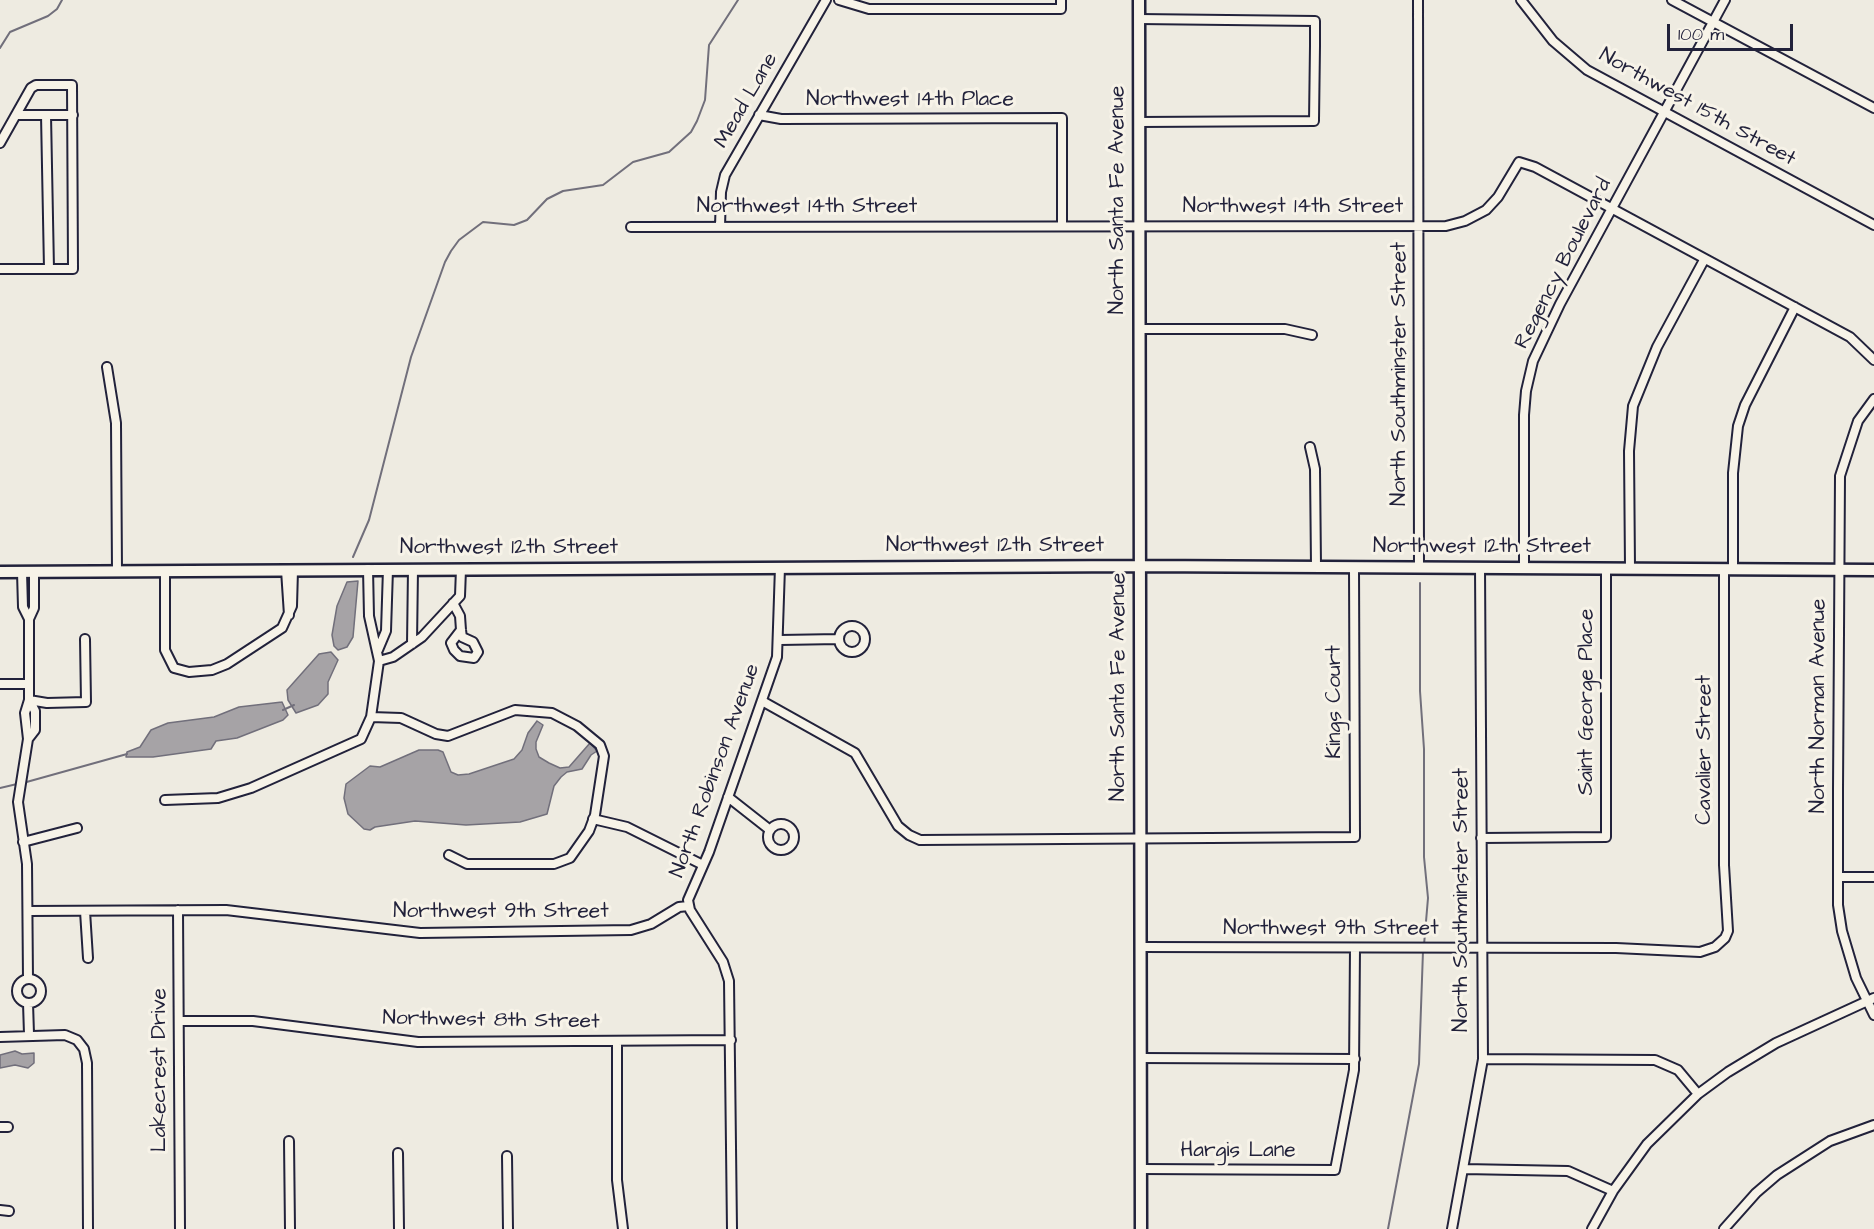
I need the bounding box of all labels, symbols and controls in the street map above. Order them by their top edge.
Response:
scale bar [1670,12,1796,50]
text: 100 m [1678,22,1724,47]
street label: Northwest 15th Street [1594,43,1800,173]
street label: Mead Lane [710,49,784,153]
street label: North Santa Fe Avenue [1106,86,1132,314]
street label: Northwest 14th Place [806,88,1014,114]
street label: Regency Boulevard [1510,174,1618,354]
street label: Northwest 14th Street [697,195,917,221]
street label: Northwest 14th Street [1183,195,1403,221]
street label: North Southminster Street [1388,242,1414,506]
street label: Northwest 12th Street [886,534,1104,560]
street label: Northwest 12th Street [1373,535,1591,561]
street label: Northwest 12th Street [400,536,618,562]
street label: North Santa Fe Avenue [1107,573,1133,801]
street label: North Norman Avenue [1807,599,1833,813]
street label: Saint George Place [1575,609,1601,795]
street label: Kings Court [1323,645,1349,759]
street label: North Robinson Avenue [666,661,766,881]
street label: Cavalier Street [1693,675,1719,825]
street label: North Southminster Street [1450,768,1476,1032]
street label: Northwest 9th Street [393,900,609,926]
street label: Northwest 9th Street [1223,917,1439,943]
street label: Lakecrest Drive [148,988,174,1152]
street label: Northwest 8th Street [382,1007,600,1035]
street label: Hargis Lane [1180,1139,1296,1165]

